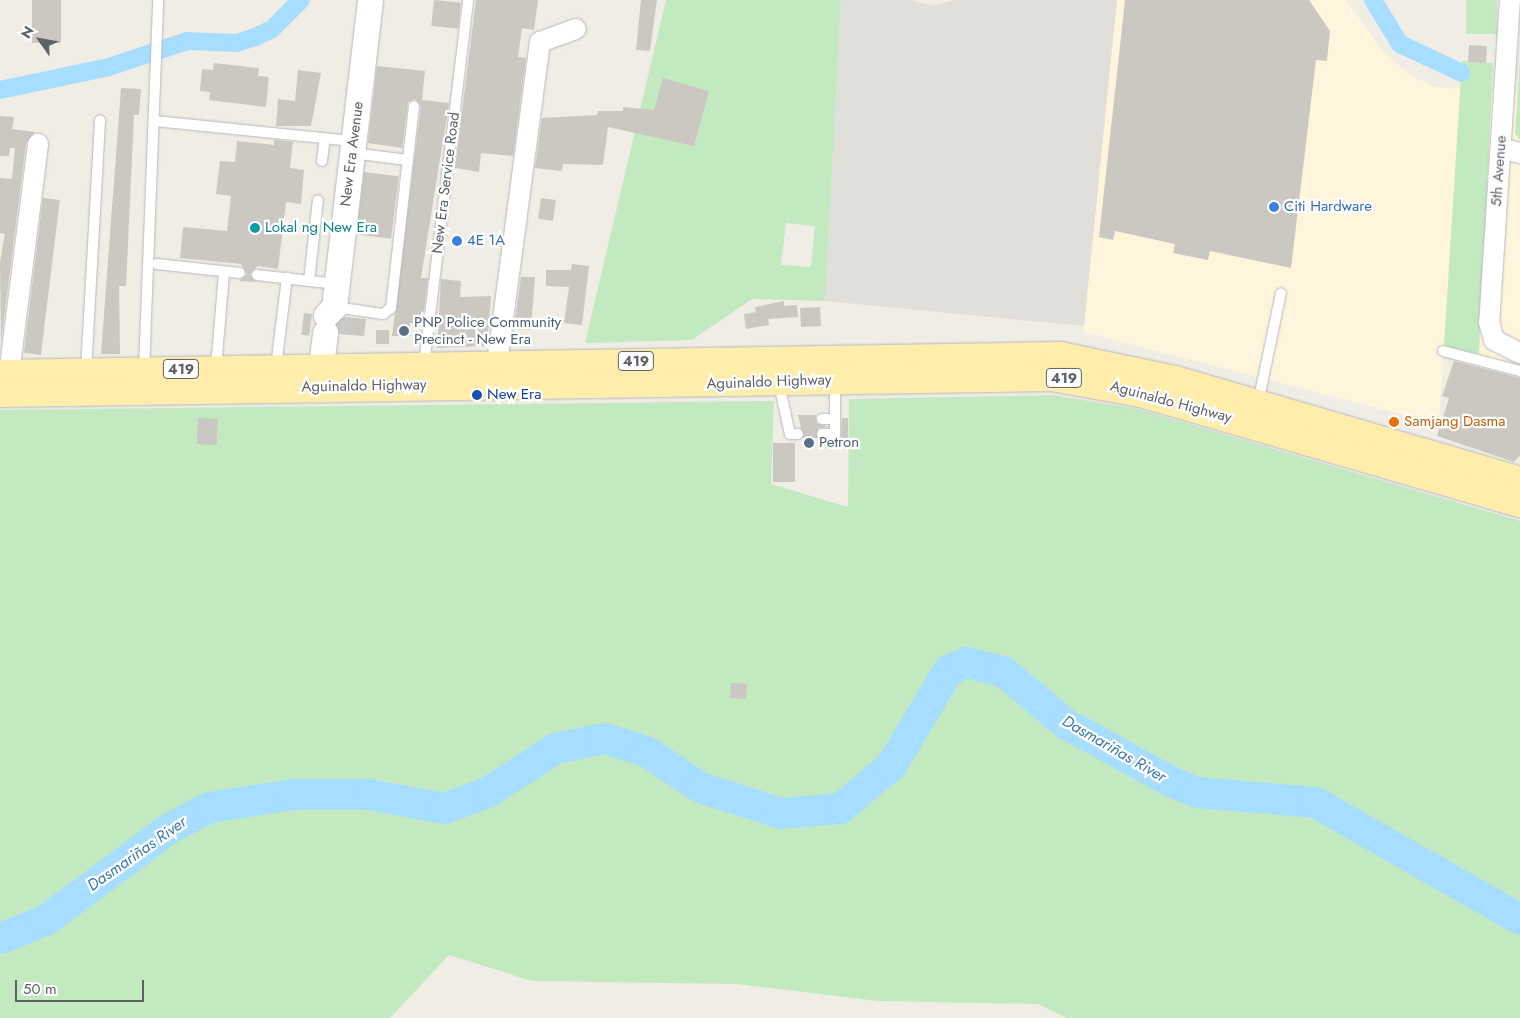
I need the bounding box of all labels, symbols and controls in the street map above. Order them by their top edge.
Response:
north arrow [15,15,65,65]
text: N [16,22,39,42]
street label: New Era Avenue [337,100,367,208]
street label: New Era Service Road [428,111,464,255]
street label: 5th Avenue [1488,135,1510,207]
place label: Citi Hardware [1284,198,1372,216]
marker: Citi Hardware [1268,201,1280,213]
place label: Lokal ng New Era [265,219,377,237]
marker: Lokal ng New Era [249,222,261,234]
place label: 4E 1A [467,232,505,250]
marker: 4E 1A [451,235,463,247]
place label: PNP Police Community Precinct - New Era [414,313,561,348]
marker: PNP Police Community Precinct - New Era [398,325,410,337]
road number: 419 [617,350,655,372]
road number: 419 [162,358,200,380]
road number: 419 [1045,366,1083,389]
street label: Aguinaldo Highway [706,371,832,393]
street label: Aguinaldo Highway [301,376,427,396]
street label: Aguinaldo Highway [1108,377,1234,427]
place label: New Era [487,386,541,404]
marker: New Era [471,389,483,401]
place label: Samjang Dasma [1404,413,1505,431]
marker: Samjang Dasma [1388,416,1400,428]
place label: Petron [819,434,859,452]
marker: Petron [803,437,815,449]
water label: Dasmariñas River [1059,712,1169,786]
water label: Dasmariñas River [84,813,190,895]
scale bar [18,970,146,1002]
text: 50 m [23,978,57,1000]

